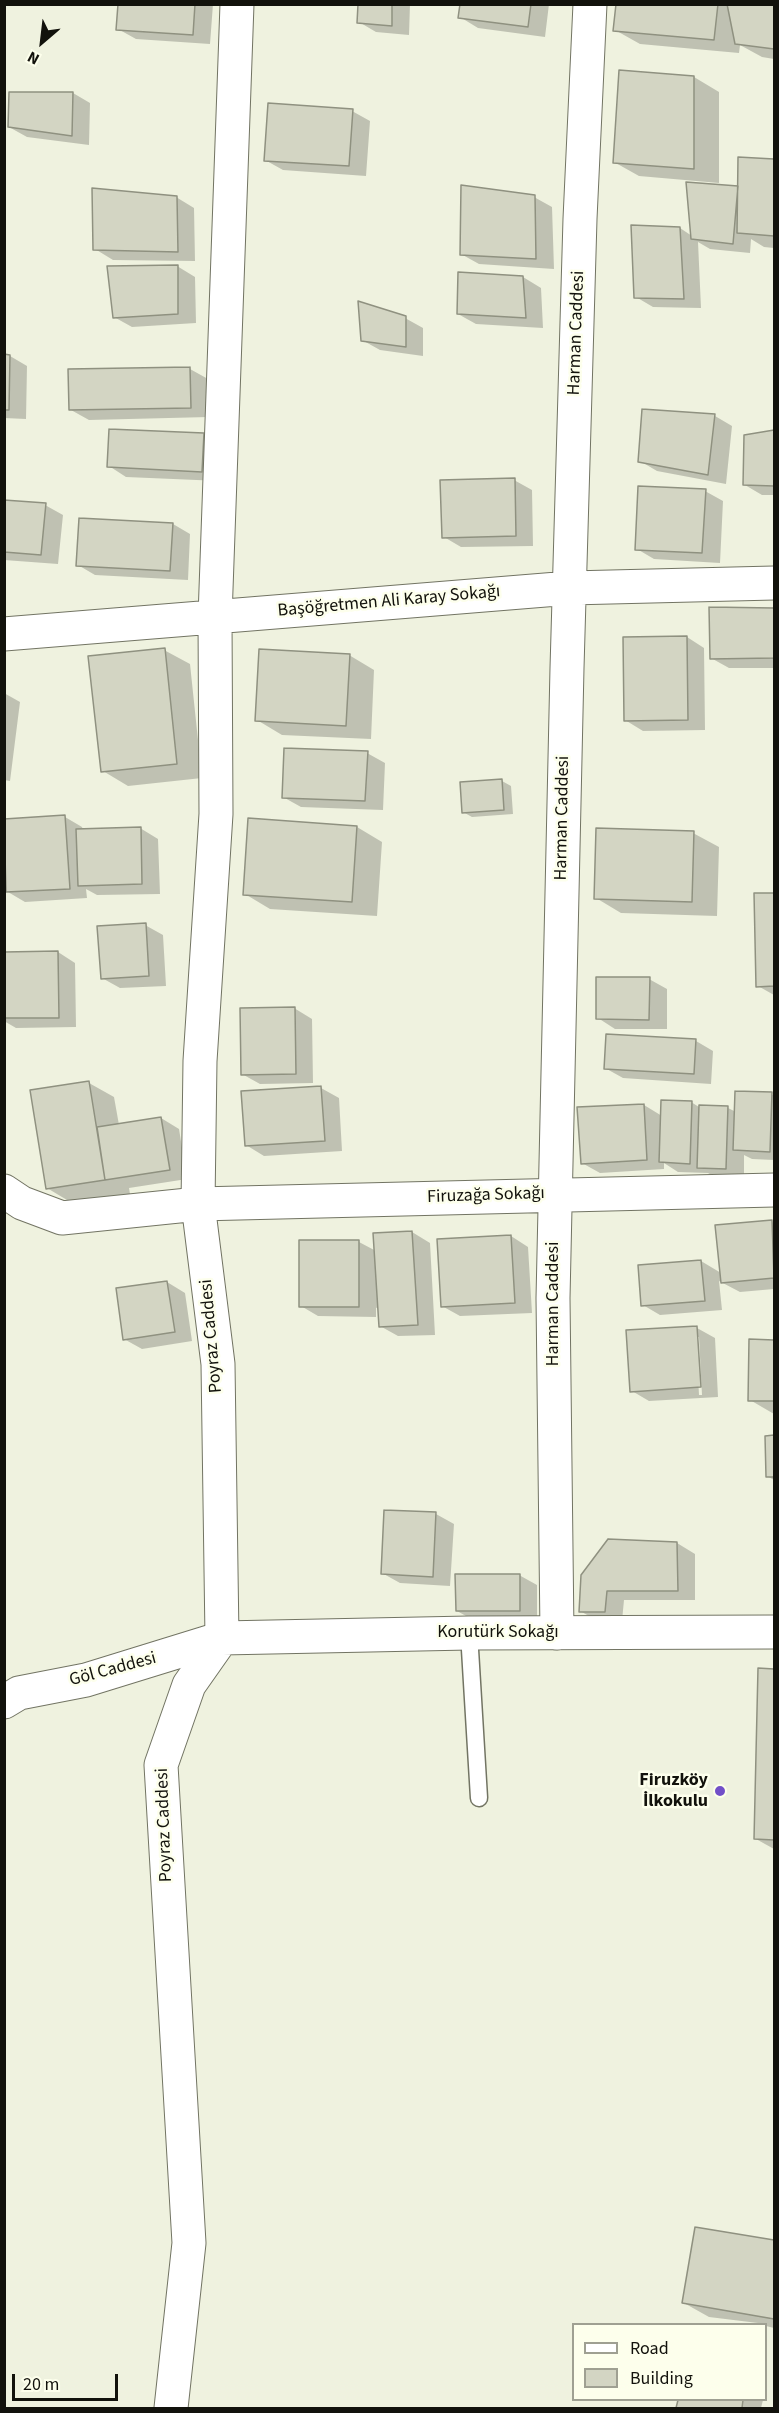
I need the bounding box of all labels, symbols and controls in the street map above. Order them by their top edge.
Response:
north arrow [12,12,72,72]
text: N [24,46,43,70]
street label: Harman Caddesi [564,270,590,396]
street label: Başöğretmen Ali Karay Sokağı [277,581,501,623]
street label: Harman Caddesi [551,755,575,881]
street label: Firuzağa Sokağı [427,1183,545,1209]
street label: Harman Caddesi [543,1242,565,1366]
street label: Poyraz Caddesi [196,1278,228,1394]
street label: Korutürk Sokağı [437,1622,559,1644]
street label: Göl Caddesi [67,1648,159,1692]
street label: Poyraz Caddesi [152,1768,178,1882]
place label: Firuzköy İlkokulu [639,1770,708,1812]
marker: Firuzköy İlkokulu [713,1784,727,1798]
legend [572,2323,767,2401]
text: Road [630,2336,669,2361]
scale bar [15,2362,122,2400]
text: Building [630,2366,693,2391]
text: 20 m [23,2372,59,2397]

